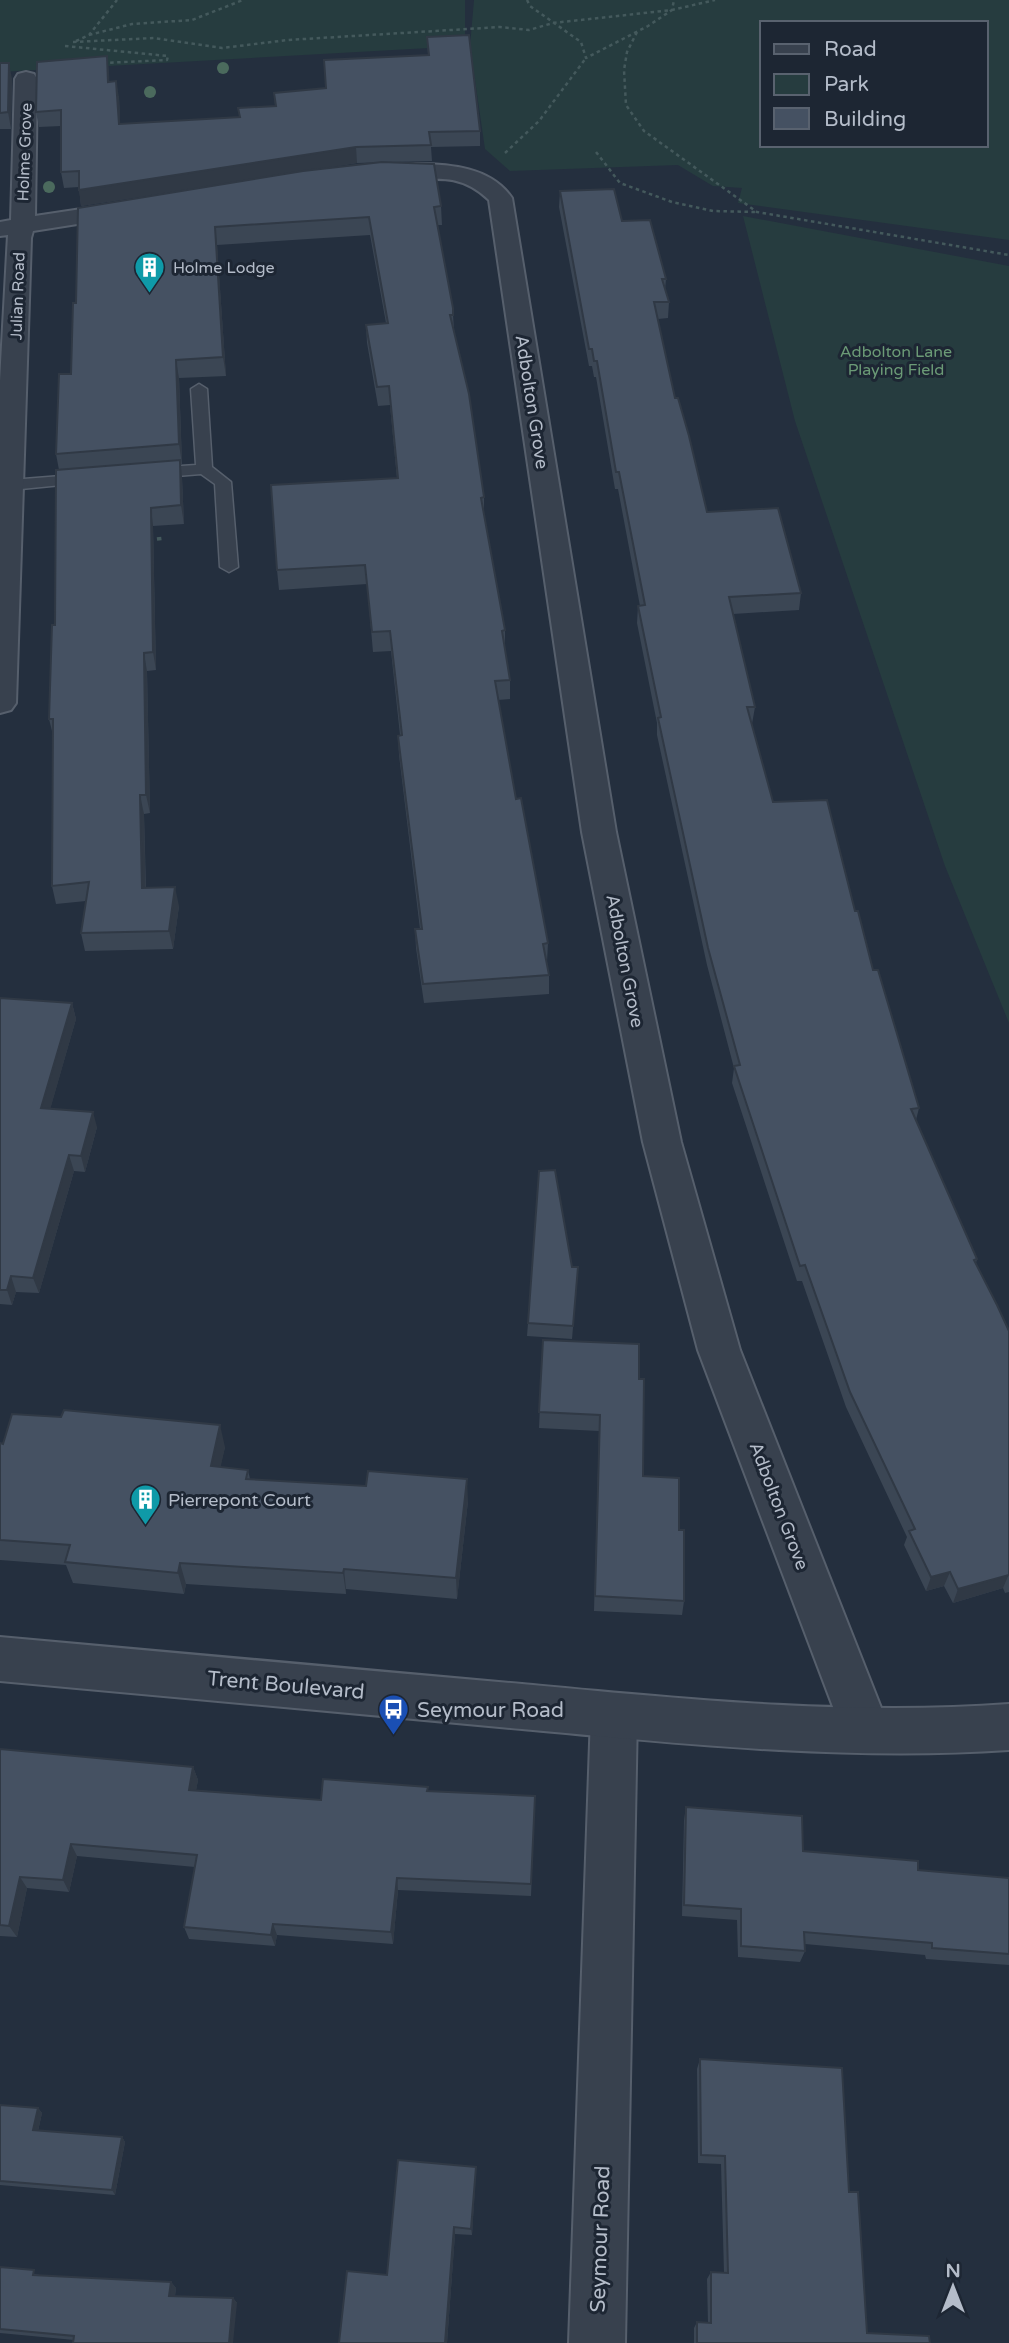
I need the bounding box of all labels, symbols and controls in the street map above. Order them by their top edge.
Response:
legend [760,21,988,147]
text: Road [824,37,877,62]
text: Park [824,72,869,97]
street label: Holme Grove [13,102,37,202]
text: Building [824,107,906,132]
building icon: Holme Lodge [133,250,167,294]
street label: Julian Road [6,252,30,340]
place label: Holme Lodge [173,258,275,278]
street label: Adbolton Grove [511,333,553,471]
park label: Adbolton Lane Playing Field [840,342,952,380]
street label: Adbolton Grove [601,892,649,1030]
street label: Adbolton Grove [744,1439,814,1573]
building icon: Pierrepont Court [128,1483,162,1527]
place label: Pierrepont Court [168,1489,311,1511]
street label: Trent Boulevard [206,1666,366,1705]
bus stop icon: Seymour Road [377,1693,411,1737]
place label: Seymour Road [417,1698,564,1723]
street label: Seymour Road [585,2165,616,2313]
north arrow [918,2252,988,2322]
text: N [945,2260,961,2282]

